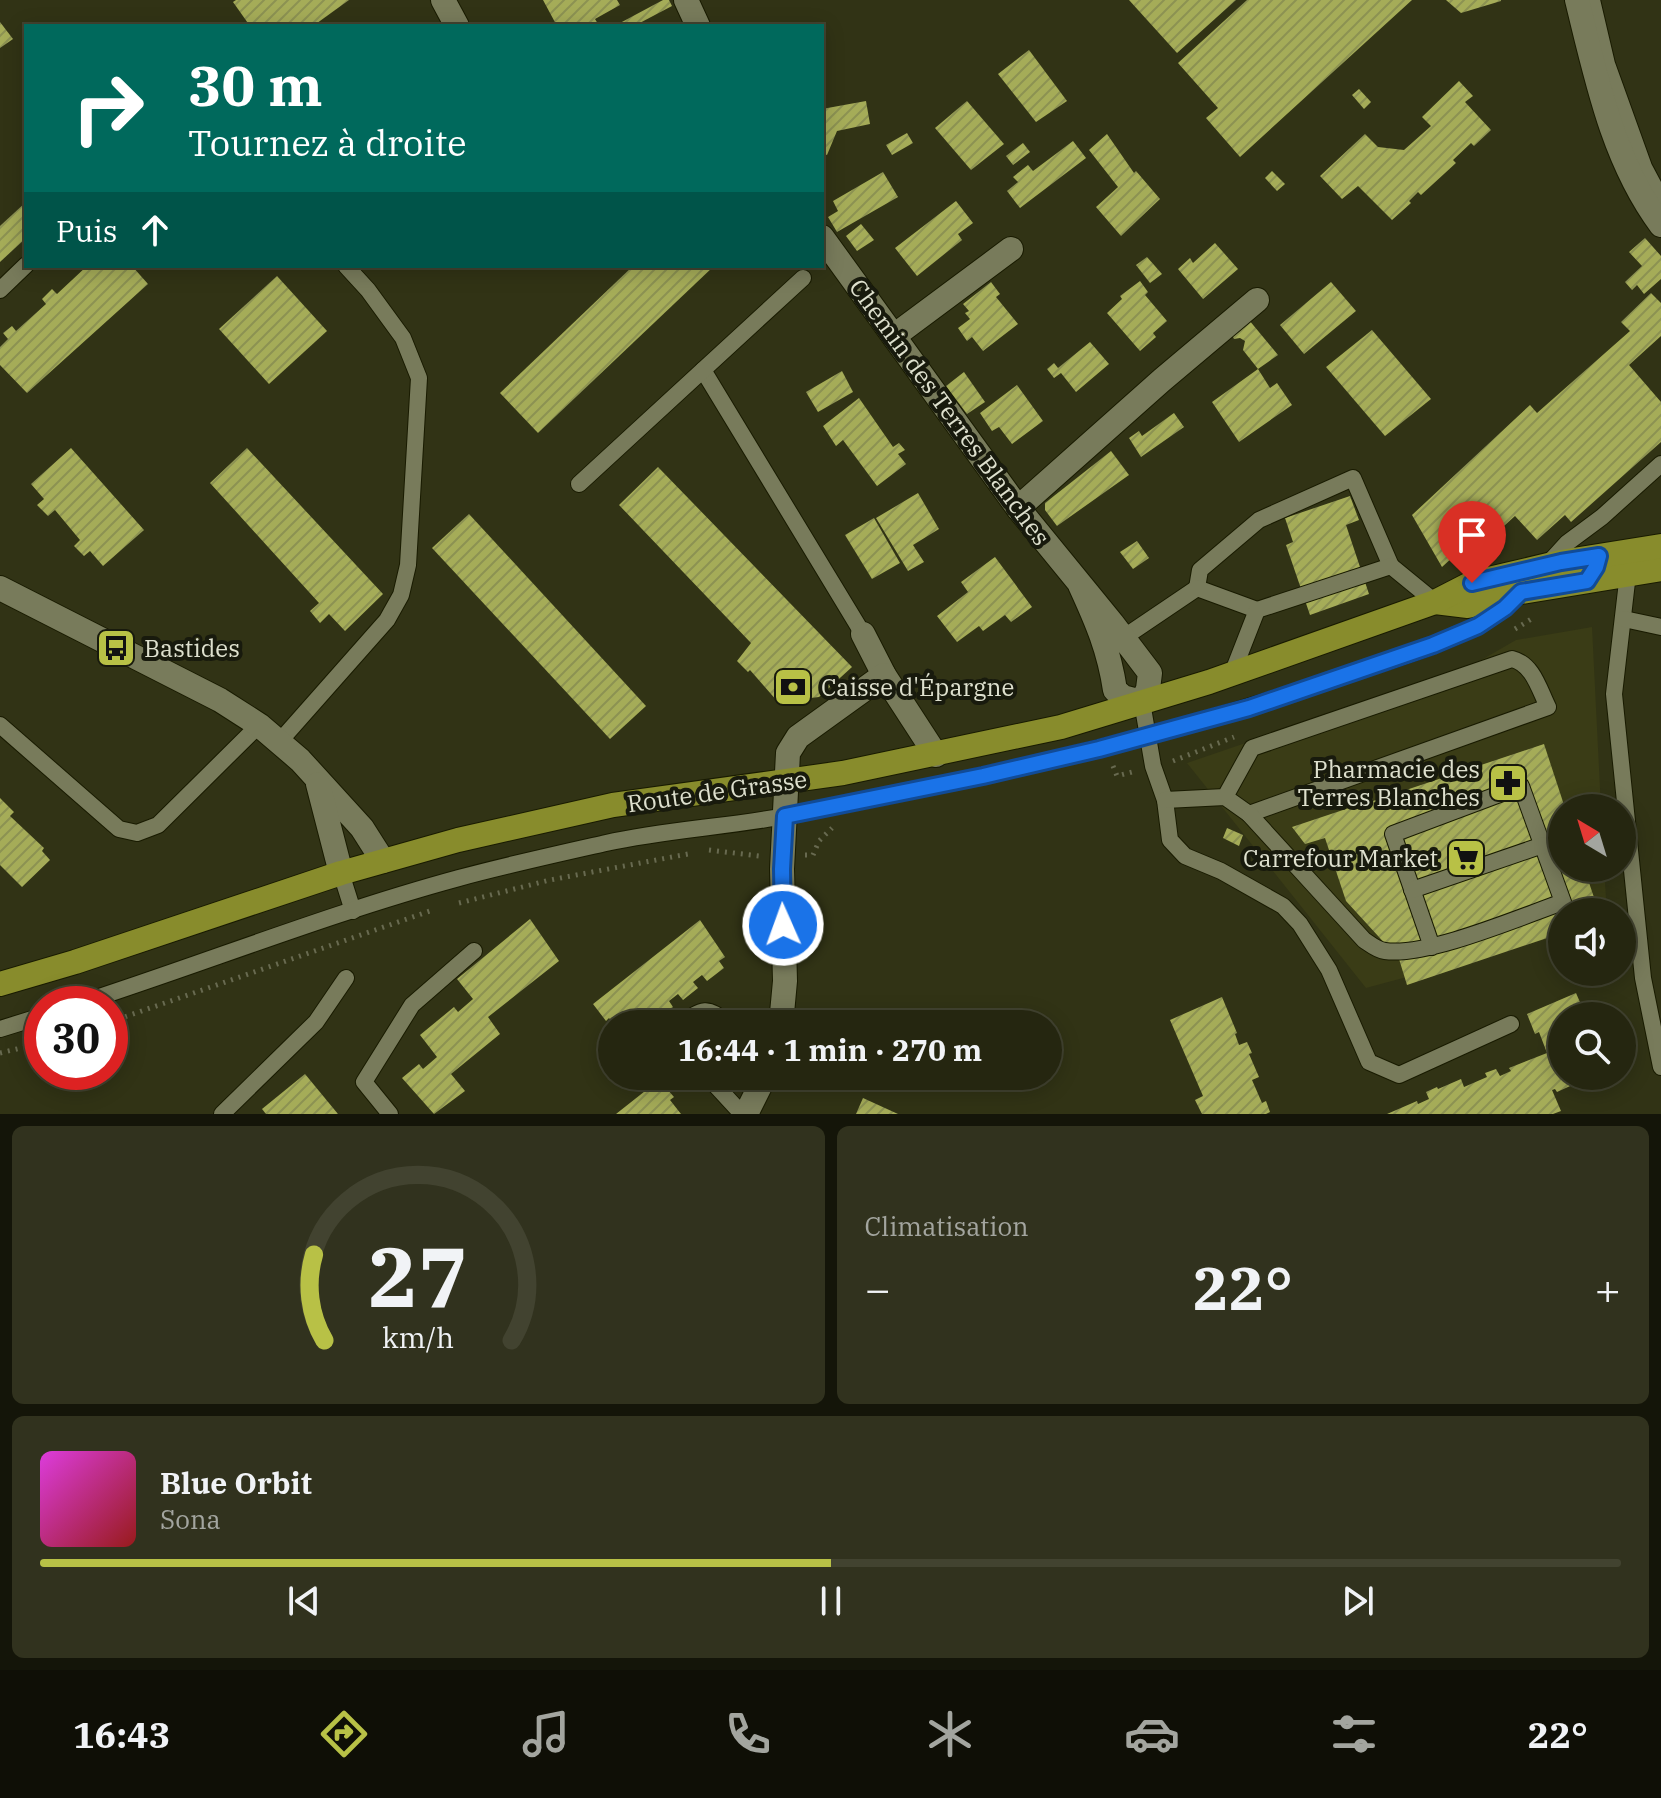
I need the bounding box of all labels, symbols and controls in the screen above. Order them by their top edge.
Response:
text: 30 m [188,49,323,121]
icon: right [56,56,160,160]
text: Tournez à droite [188,119,467,166]
icon: ahead [133,208,177,252]
text: Puis [56,211,117,250]
street label: Chemin des Terres Blanches [842,272,1058,552]
pin [1438,501,1506,583]
icon: arrive [1450,513,1494,557]
bus stop icon: Bastides [95,627,137,669]
place label: Bastides [144,632,240,664]
bank icon: Caisse d'Épargne [772,666,814,708]
place label: Caisse d'Épargne [821,671,1014,703]
place label: Pharmacie des Terres Blanches [1298,753,1480,813]
pharmacy icon: Pharmacie des Terres Blanches [1487,762,1529,804]
street label: Route de Grasse [625,763,809,819]
north arrow [1548,794,1636,882]
map controls [1548,794,1636,1090]
supermarket icon: Carrefour Market [1445,837,1487,879]
place label: Carrefour Market [1243,842,1438,874]
position arrow [741,883,825,967]
button: sound [1548,898,1636,986]
speed limit sign: 30 [24,986,128,1090]
button: search [1548,1002,1636,1090]
text: 16:44 · 1 min · 270 m [678,1030,982,1069]
text: Climatisation [865,1209,1029,1243]
text: 27 [368,1222,468,1330]
text: 22° [1193,1248,1293,1327]
text: − [865,1260,891,1317]
text: + [1595,1260,1621,1317]
text: km/h [382,1319,454,1356]
text: Blue Orbit [160,1463,312,1502]
text: Sona [160,1502,221,1536]
icon: previous [282,1579,326,1623]
icon: pause [809,1579,853,1623]
icon: next [1336,1579,1380,1623]
icon: directions [316,1706,372,1762]
icon: music [518,1706,574,1762]
icon: phone [720,1706,776,1762]
icon: climate [922,1706,978,1762]
icon: car [1124,1706,1180,1762]
icon: filters [1326,1706,1382,1762]
text: 16:43 [73,1711,170,1758]
text: 22° [1528,1711,1588,1758]

